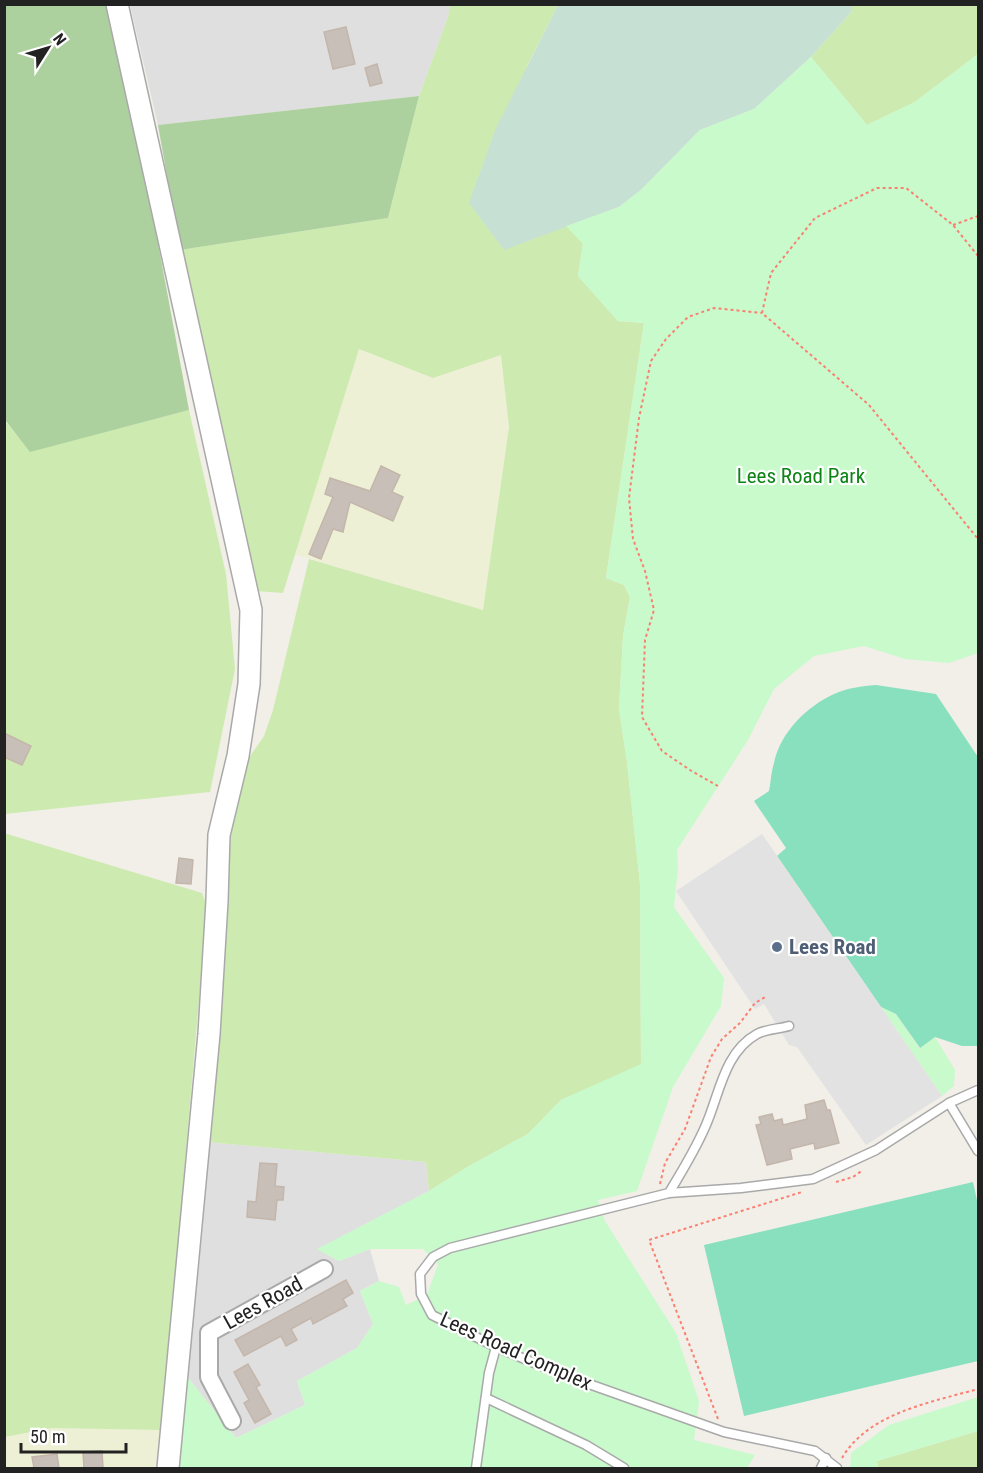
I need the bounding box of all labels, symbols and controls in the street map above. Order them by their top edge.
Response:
north arrow [18,18,78,78]
text: N [49,30,70,49]
park label: Lees Road Park [737,464,866,488]
place label: Lees Road [789,935,876,959]
marker: Lees Road [770,940,784,954]
street label: Lees Road [219,1272,307,1334]
street label: Lees Road Complex [436,1307,596,1395]
scale bar [21,1416,126,1454]
text: 50 m [30,1426,65,1447]

